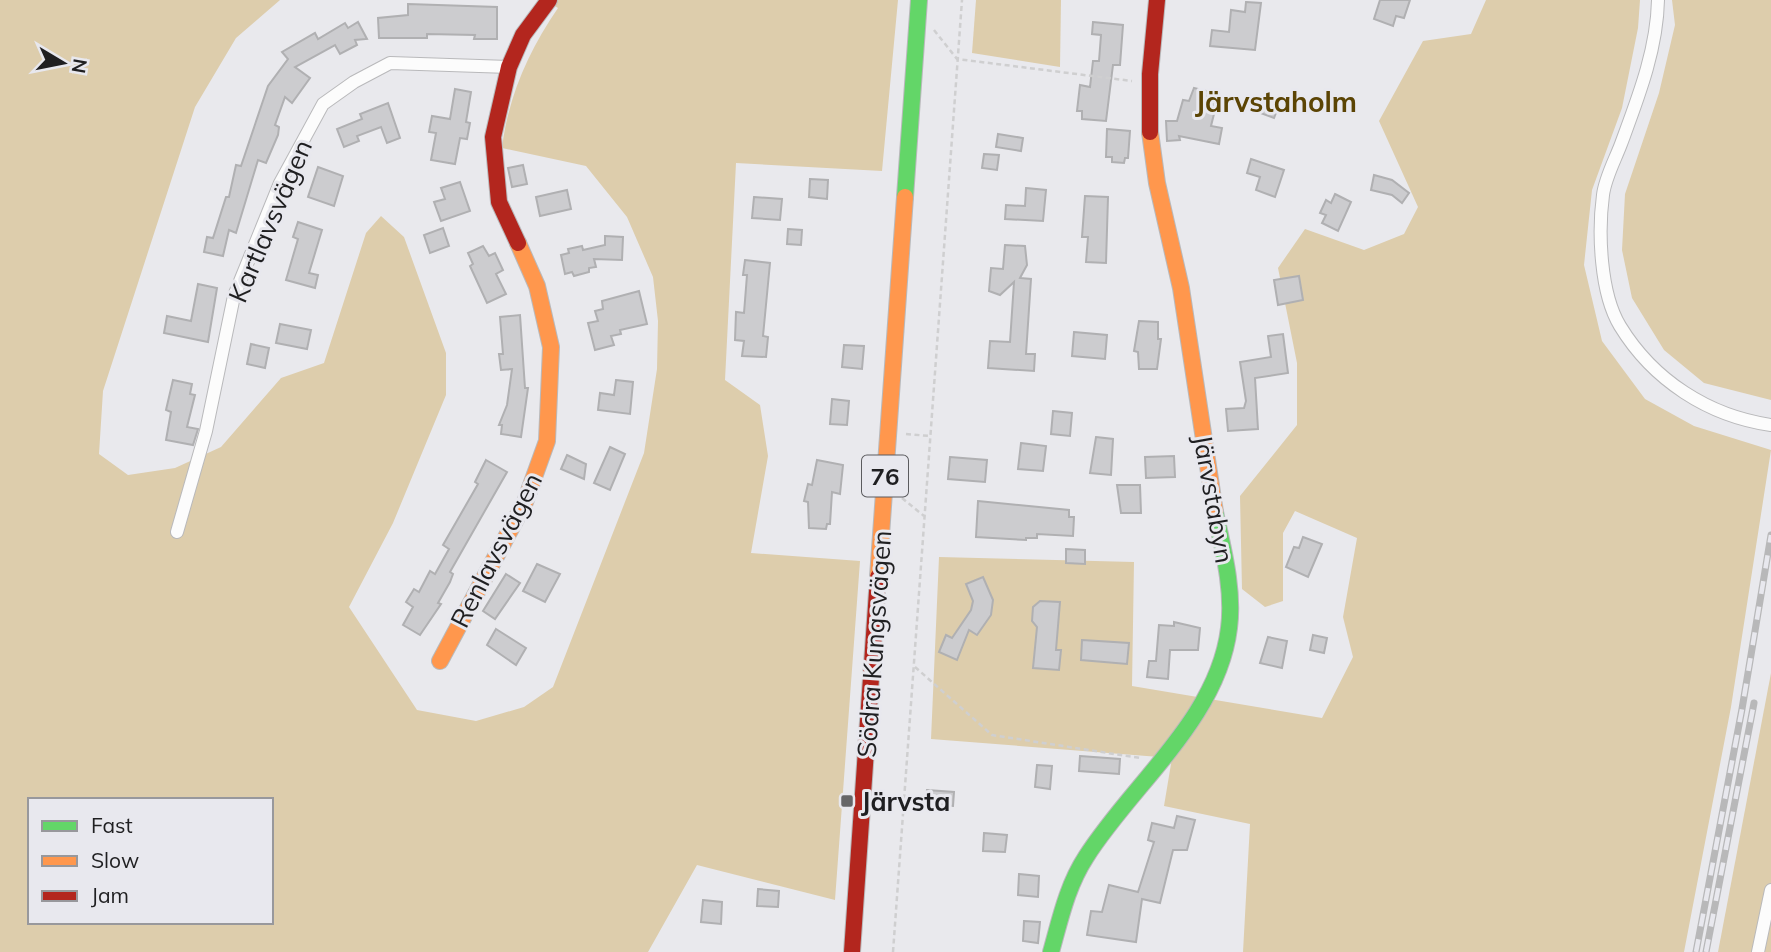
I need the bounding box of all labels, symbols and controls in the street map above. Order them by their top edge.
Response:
north arrow [28,28,98,98]
text: N [67,57,93,75]
district label: Järvstaholm [1195,84,1357,119]
street label: Kartlavsvägen [221,135,319,307]
street label: Järvstabyn [1186,432,1242,566]
road number: 76 [862,456,908,496]
street label: Renlavsvägen [443,467,549,633]
street label: Södra Kungsvägen [850,529,898,759]
place label: Järvsta [861,785,950,818]
marker: Järvsta [839,793,855,809]
legend [28,798,273,924]
text: Fast [91,812,133,838]
text: Slow [91,847,139,873]
text: Jam [91,882,129,908]

